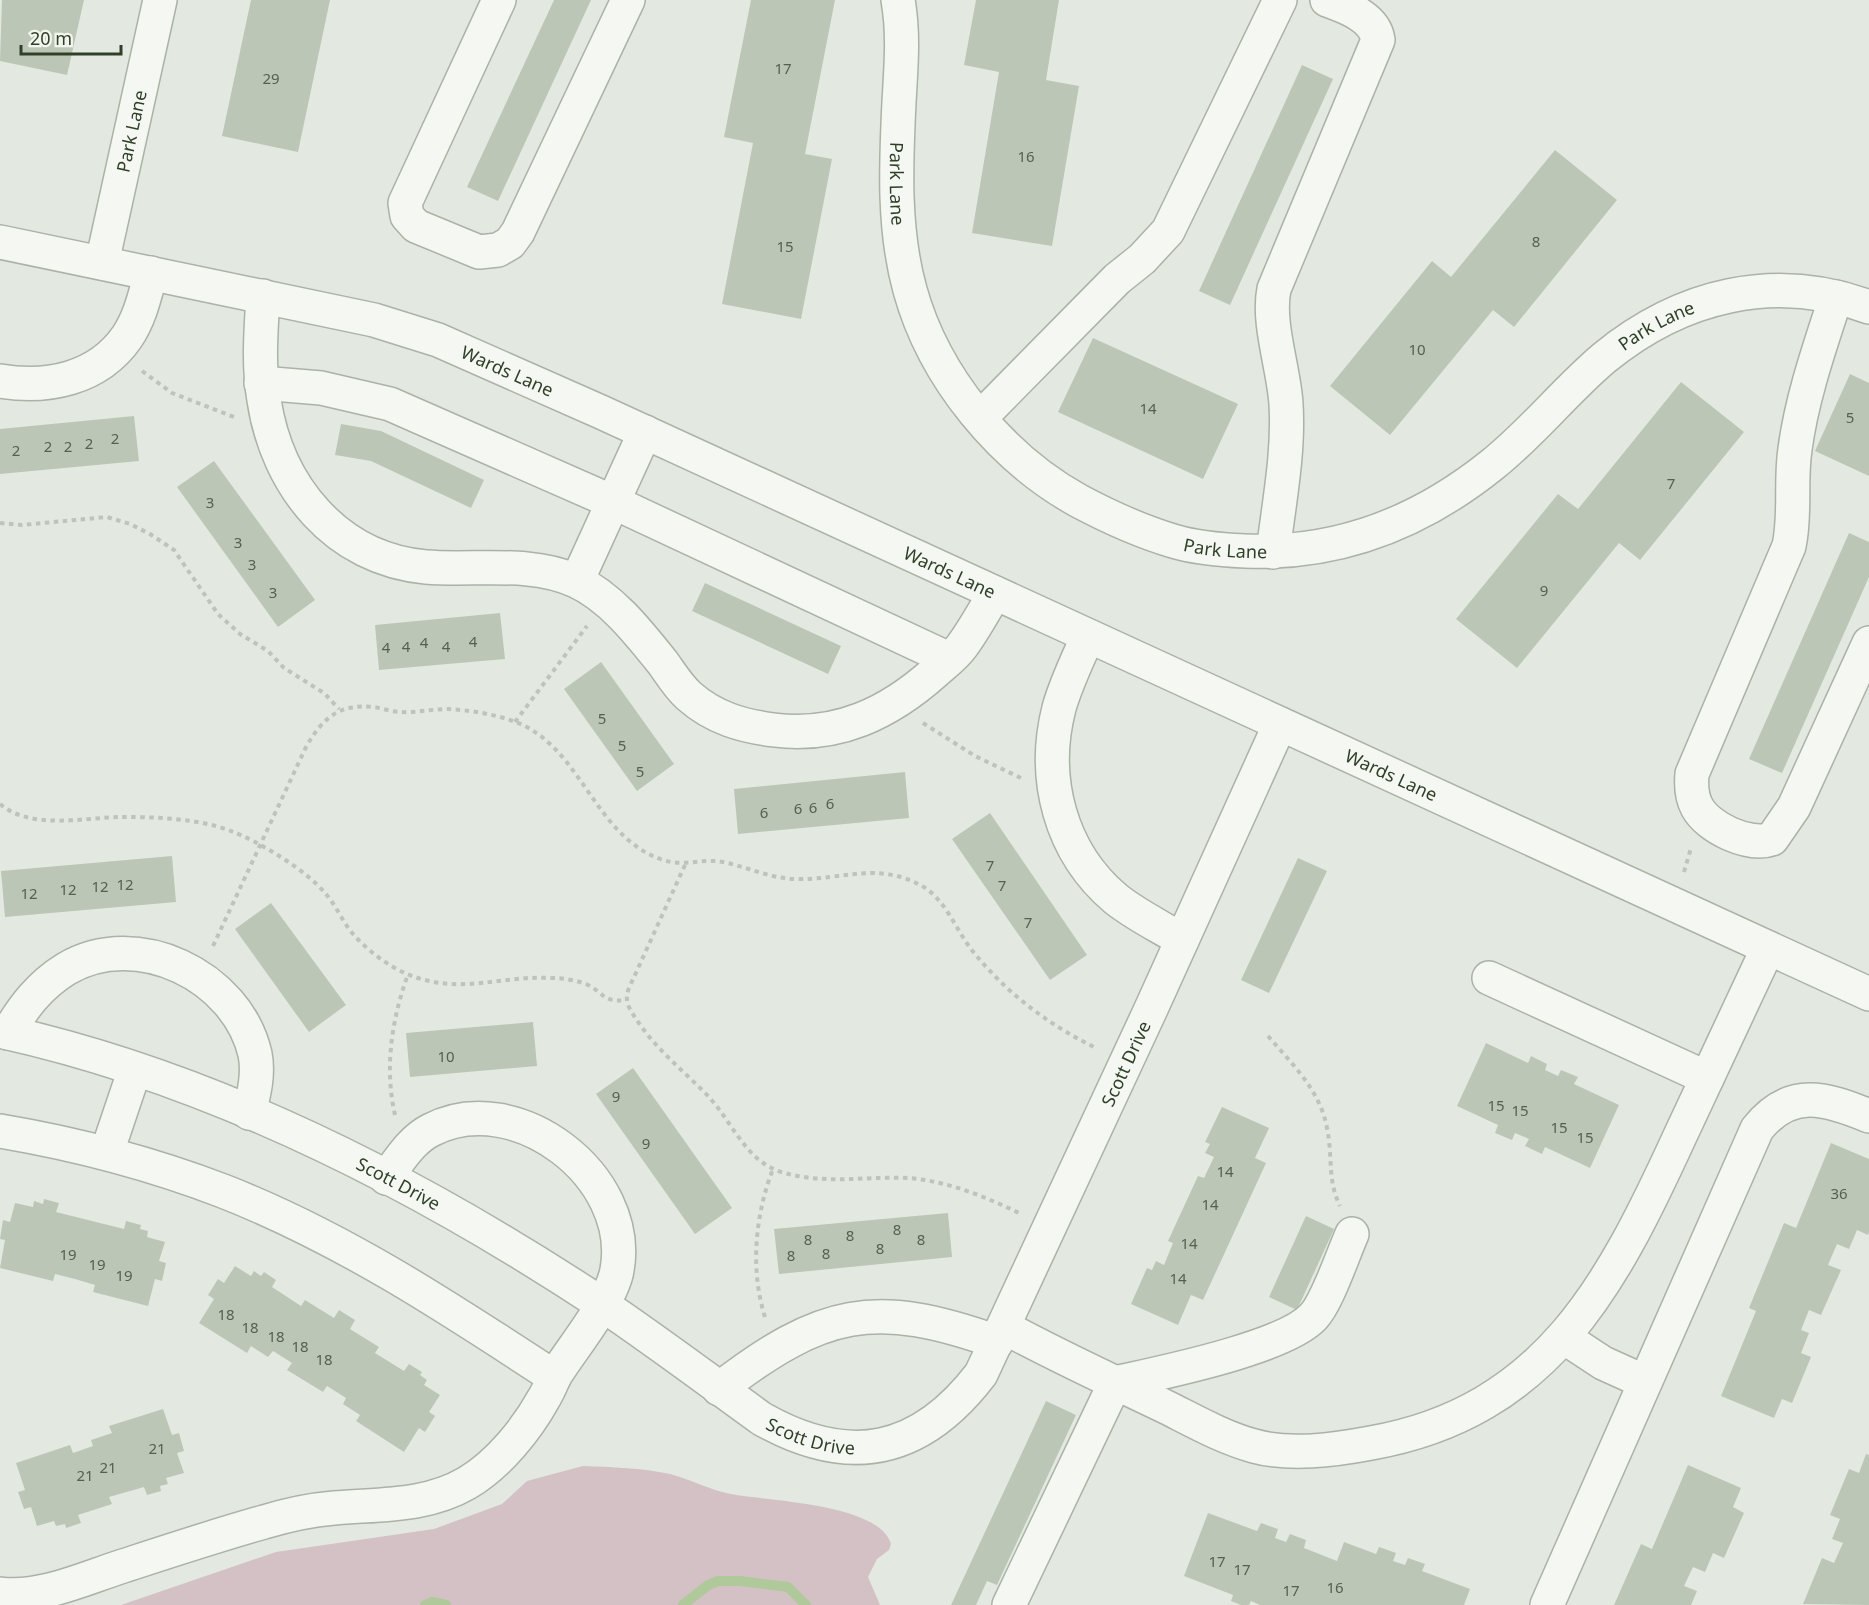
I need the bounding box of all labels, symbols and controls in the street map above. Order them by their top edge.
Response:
scale bar [21,18,122,56]
text: 20 m [30,26,72,50]
house number: 17 [774,58,792,78]
house number: 29 [262,68,280,88]
street label: Park Lane [110,88,152,175]
street label: Park Lane [885,142,911,226]
house number: 16 [1017,146,1035,166]
house number: 8 [1532,231,1540,251]
house number: 15 [776,236,794,256]
street label: Park Lane [1613,295,1698,356]
house number: 10 [1408,339,1426,359]
street label: Wards Lane [457,340,557,402]
house number: 14 [1139,398,1157,418]
house number: 5 [1846,407,1854,427]
house number: 2 [111,428,119,448]
house number: 2 [85,433,93,453]
house number: 2 [44,436,52,456]
house number: 2 [64,436,72,456]
house number: 2 [12,440,20,460]
house number: 7 [1667,473,1675,493]
house number: 3 [206,492,214,512]
house number: 3 [234,532,242,552]
street label: Park Lane [1182,532,1267,563]
street label: Wards Lane [900,541,1000,604]
house number: 3 [248,554,256,574]
house number: 9 [1540,580,1548,600]
house number: 3 [269,582,277,602]
house number: 4 [469,631,478,651]
house number: 4 [420,632,429,652]
house number: 4 [402,636,411,656]
house number: 4 [442,636,451,656]
house number: 4 [382,637,391,657]
house number: 5 [598,708,606,728]
house number: 5 [618,735,626,755]
street label: Wards Lane [1342,743,1441,806]
house number: 5 [636,761,644,781]
house number: 6 [826,793,834,813]
house number: 6 [809,797,817,817]
house number: 6 [794,798,802,818]
house number: 6 [760,802,768,822]
house number: 7 [986,855,994,875]
house number: 12 [116,874,134,894]
house number: 7 [998,875,1006,895]
house number: 12 [91,876,109,896]
house number: 12 [59,879,77,899]
house number: 12 [20,883,38,903]
house number: 7 [1024,912,1032,932]
street label: Scott Drive [1095,1017,1156,1110]
house number: 10 [437,1046,455,1066]
house number: 9 [612,1086,620,1106]
house number: 15 [1487,1095,1505,1115]
house number: 15 [1511,1100,1529,1120]
house number: 15 [1550,1117,1568,1137]
house number: 15 [1576,1127,1594,1147]
house number: 9 [642,1133,650,1153]
street label: Scott Drive [353,1151,445,1215]
house number: 14 [1216,1161,1234,1181]
house number: 36 [1830,1183,1848,1203]
house number: 14 [1201,1194,1219,1214]
house number: 8 [893,1219,901,1239]
house number: 8 [846,1225,854,1245]
house number: 8 [804,1229,812,1249]
house number: 8 [917,1229,925,1249]
house number: 14 [1180,1233,1198,1253]
house number: 8 [876,1238,884,1258]
house number: 8 [822,1243,830,1263]
house number: 19 [59,1244,77,1264]
house number: 8 [787,1245,795,1265]
house number: 19 [88,1254,106,1274]
house number: 19 [115,1265,133,1285]
house number: 14 [1169,1268,1187,1288]
house number: 18 [217,1304,235,1324]
house number: 18 [241,1317,259,1337]
house number: 18 [267,1326,285,1346]
house number: 18 [291,1336,309,1356]
house number: 18 [315,1349,333,1369]
street label: Scott Drive [762,1412,855,1459]
house number: 21 [148,1438,166,1458]
house number: 21 [99,1457,117,1477]
house number: 21 [76,1465,94,1485]
house number: 17 [1208,1551,1226,1571]
house number: 17 [1233,1559,1251,1579]
house number: 16 [1326,1577,1344,1597]
house number: 17 [1282,1580,1300,1600]

